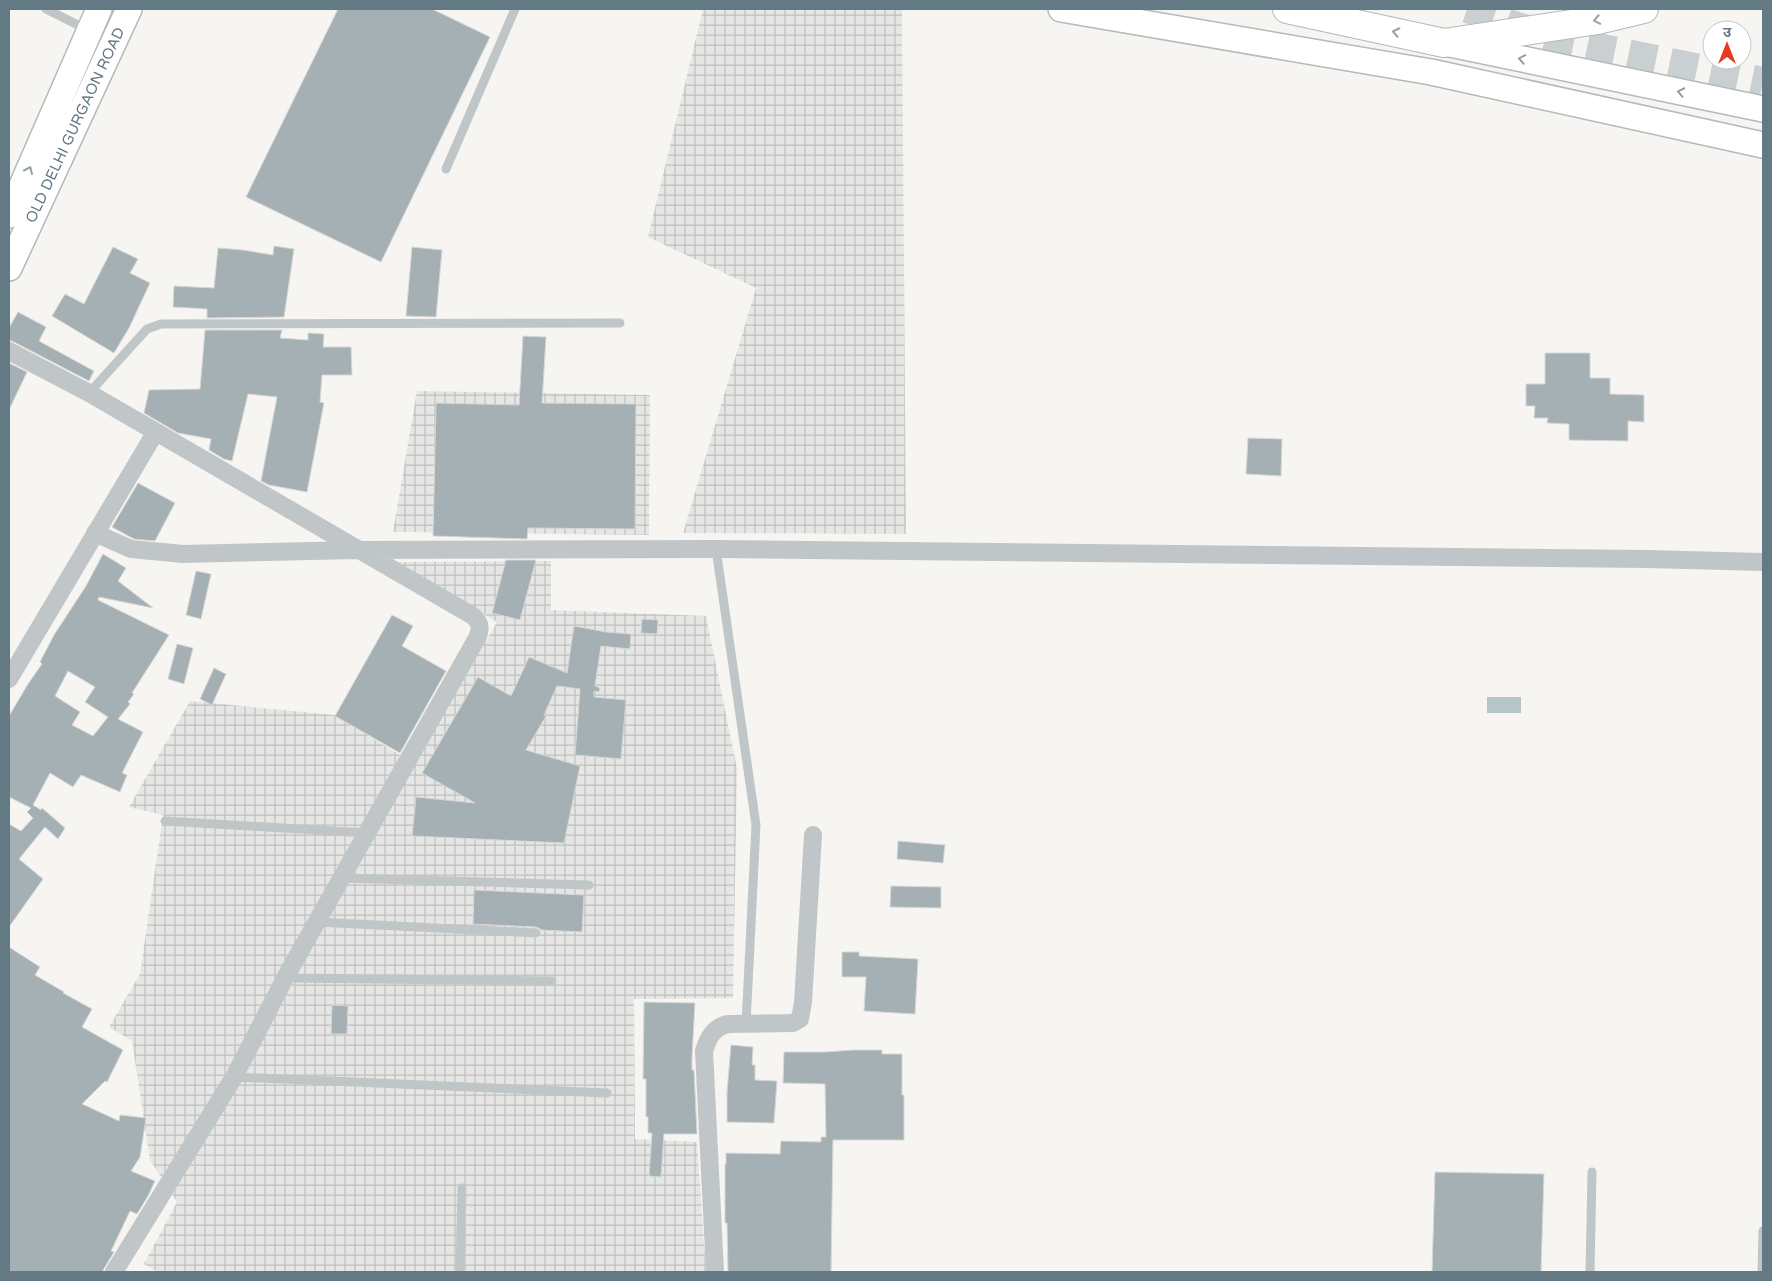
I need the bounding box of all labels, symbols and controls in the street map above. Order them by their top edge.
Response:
one-way arrow [1592,15,1601,25]
north arrow [1702,20,1752,70]
street label: OLD DELHI GURGAON ROAD [22,24,128,226]
text: उ [1723,24,1732,41]
one-way arrow [1392,28,1401,38]
one-way arrow [1518,54,1527,64]
one-way arrow [1677,87,1686,98]
one-way arrow [22,166,33,175]

